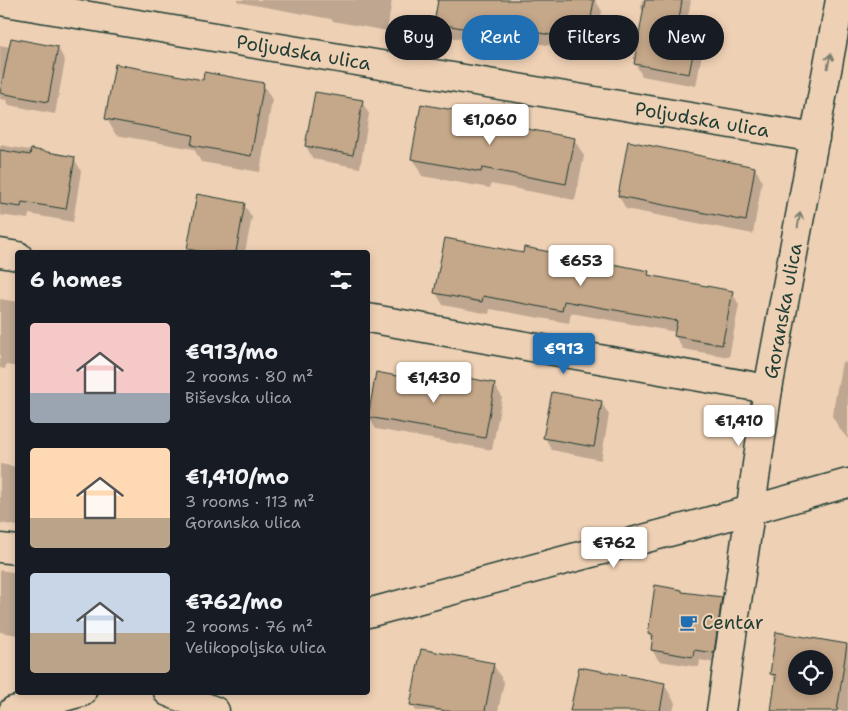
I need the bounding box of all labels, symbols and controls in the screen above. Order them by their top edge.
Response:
chip: Buy [385,15,452,60]
chip: Rent [462,15,539,60]
chip: Filters [549,15,639,60]
chip: New [649,15,724,60]
street label: Poljudska ulica [235,29,373,76]
one-way arrow [824,53,834,69]
street label: Poljudska ulica [633,96,771,143]
pin: €1,060 [449,104,531,146]
text: €1,060 [463,109,517,130]
one-way arrow [795,213,805,229]
street label: Goranska ulica [758,241,808,381]
pin: €653 [551,244,611,287]
text: €653 [559,250,603,271]
text: 6 homes [30,266,122,294]
icon: filters [327,266,355,294]
pin: €913 [534,332,594,375]
text: €913/mo [185,338,278,366]
text: €913 [544,338,584,359]
icon: home [70,343,130,403]
pin: €1,430 [393,362,475,404]
text: 2 rooms · 80 m² [185,366,313,387]
text: €1,430 [407,367,461,388]
text: Biševska ulica [185,387,292,408]
pin: €1,410 [698,404,780,447]
text: €1,410 [715,410,763,431]
text: €1,410/mo [185,463,289,491]
icon: home [70,468,130,528]
text: 3 rooms · 113 m² [185,491,315,512]
text: Goranska ulica [185,512,301,533]
pin: €762 [584,526,644,569]
text: €762 [592,532,636,553]
text: €762/mo [185,588,283,616]
icon: home [70,593,130,653]
place label: Centar [702,610,764,635]
cafe icon: Centar [678,612,698,632]
text: 2 rooms · 76 m² [185,616,313,637]
text: Velikopoljska ulica [185,637,326,658]
map controls [788,650,833,695]
button: locate [788,650,833,695]

